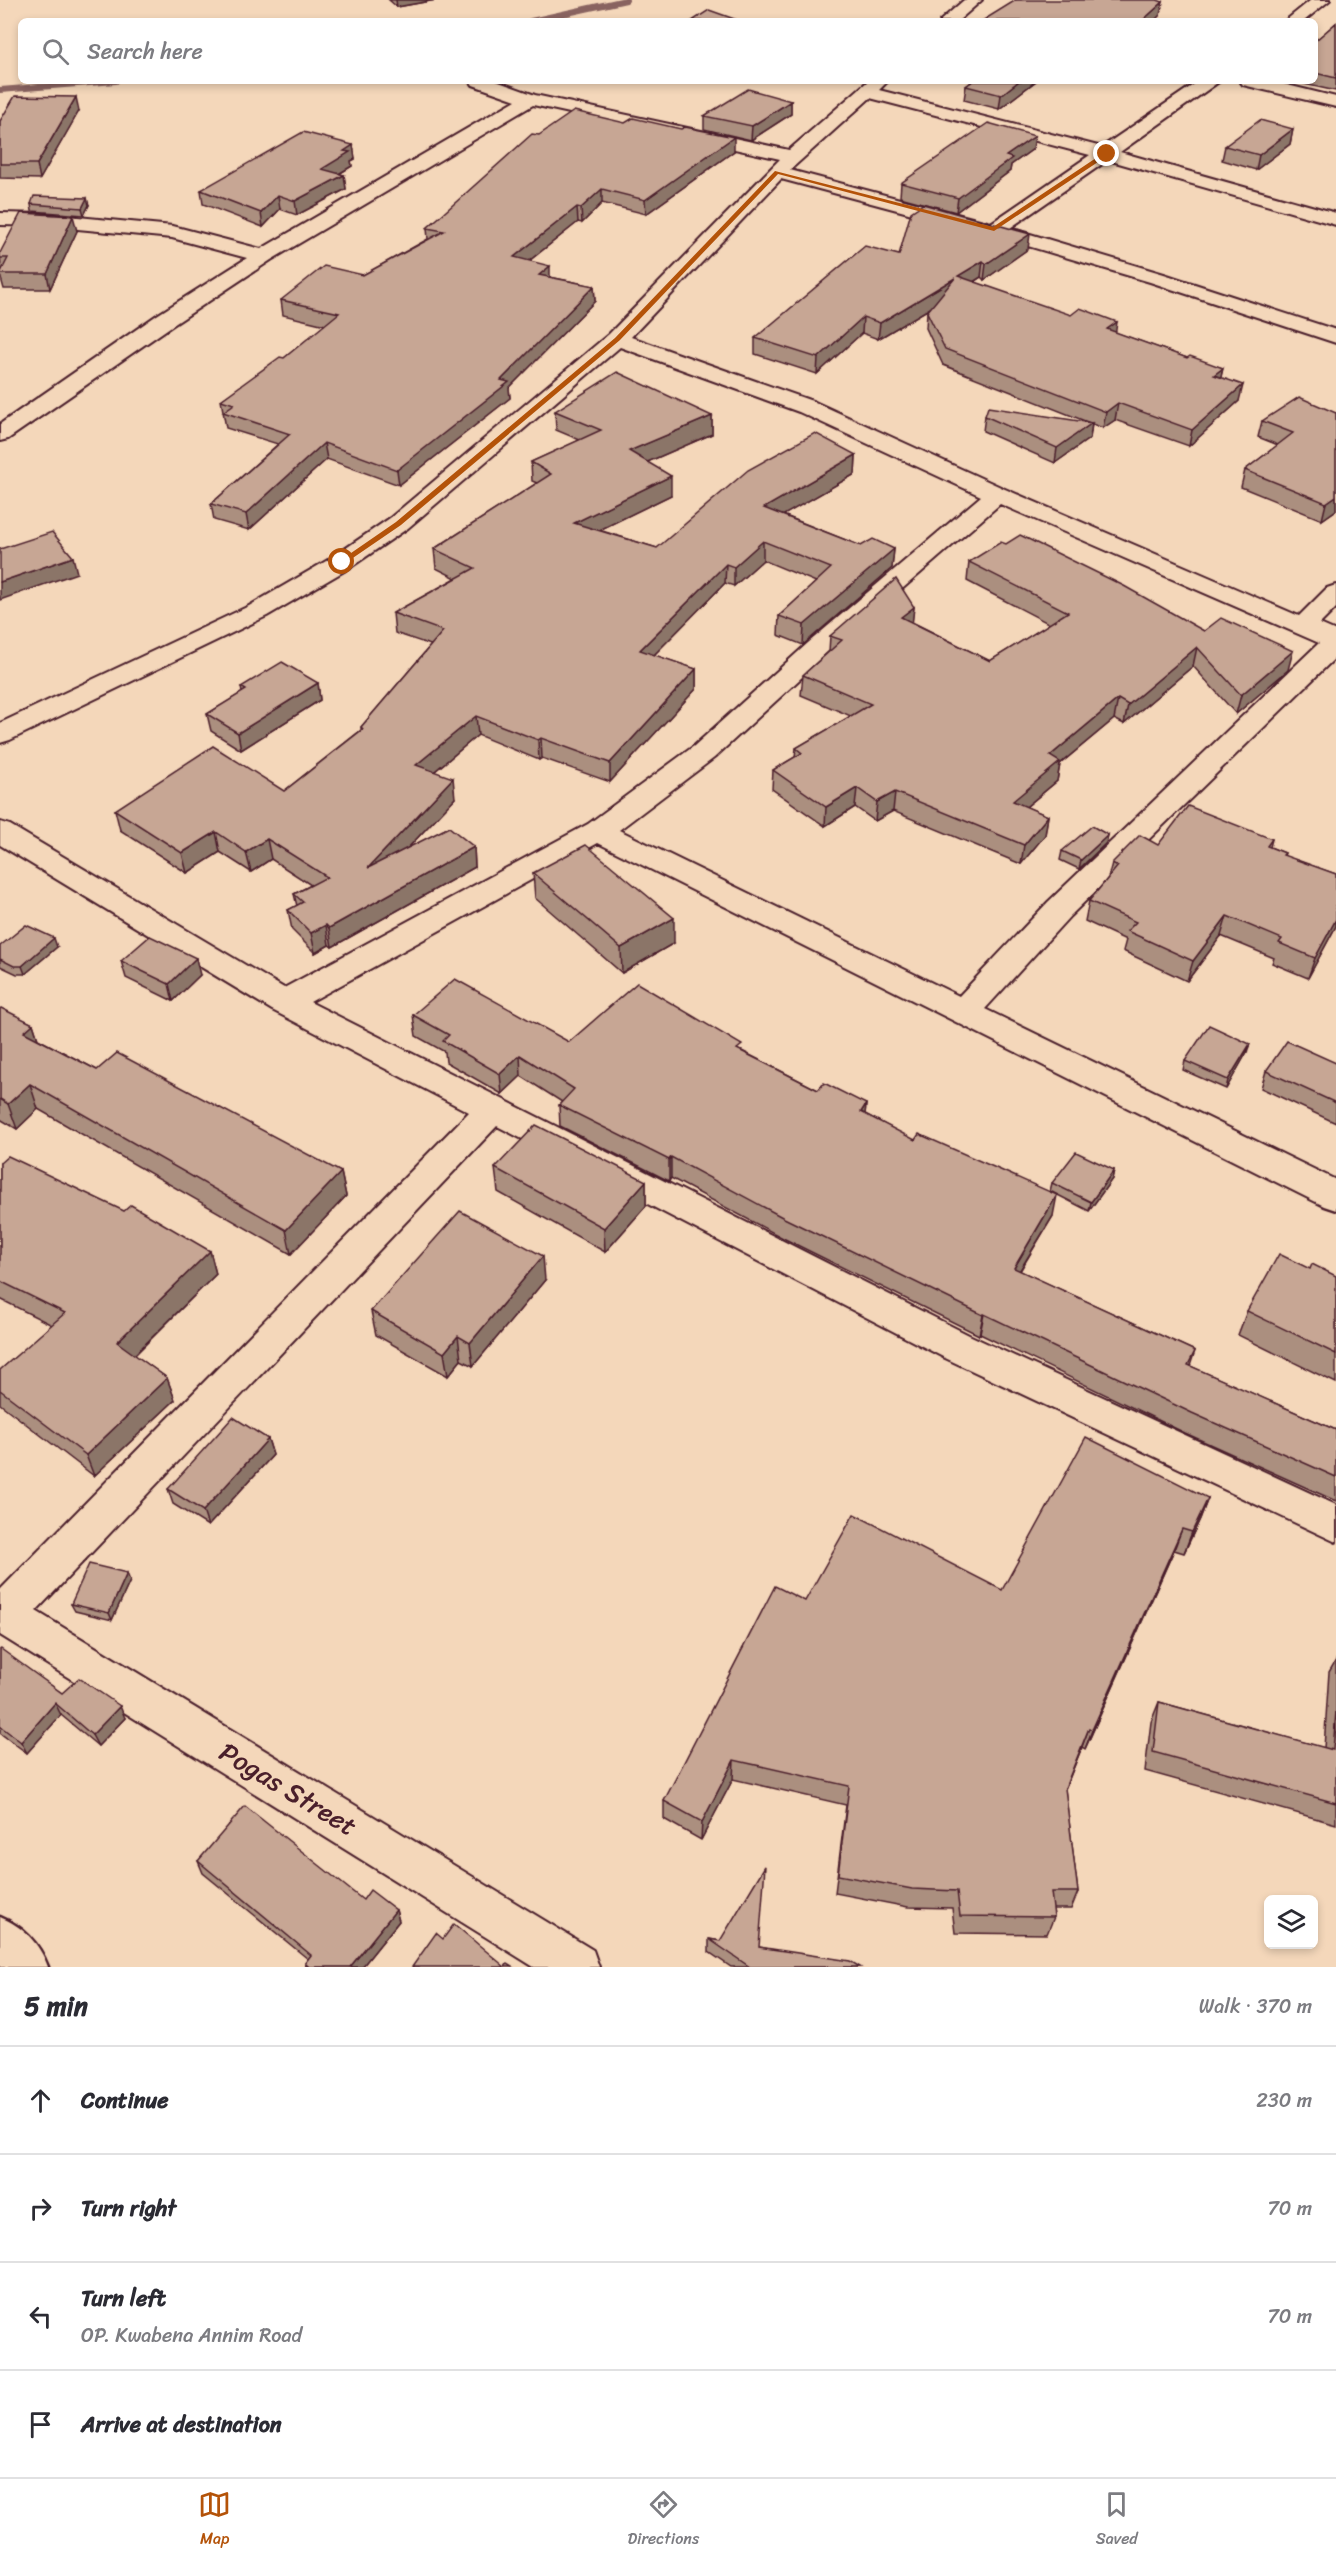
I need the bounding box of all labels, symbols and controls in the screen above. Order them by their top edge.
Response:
search box [18,18,1318,84]
text: Search here [87,32,203,71]
icon: search [39,35,72,68]
route end [1093,140,1119,166]
route start [328,548,354,574]
street label: Pogas Street [209,1729,367,1849]
map controls [1264,1895,1318,1949]
button: layers [1264,1895,1318,1949]
text: 5 min [24,1983,88,2029]
text: Walk · 370 m [1199,1989,1312,2024]
text: Continue [81,2081,169,2120]
text: 230 m [1256,2083,1312,2118]
icon: ahead [24,2084,57,2117]
text: Turn right [81,2189,176,2228]
text: 70 m [1267,2191,1312,2226]
icon: right [24,2192,57,2225]
text: Turn left [81,2279,166,2318]
text: 70 m [1267,2299,1312,2334]
icon: left [24,2300,57,2333]
text: OP. Kwabena Annim Road [81,2318,302,2353]
text: Arrive at destination [81,2405,282,2444]
icon: arrive [24,2408,57,2441]
tab: Map [198,2488,231,2553]
tab: Directions [628,2488,699,2553]
tab: Saved [1096,2488,1138,2553]

